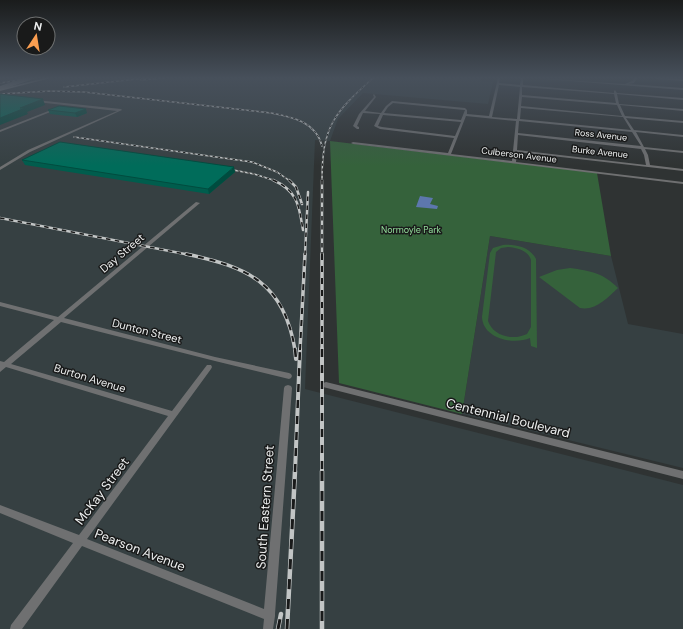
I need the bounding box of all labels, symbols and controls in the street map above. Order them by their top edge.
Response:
north arrow [16,16,56,56]
text: N [33,19,43,34]
street label: Ross Avenue [574,126,628,144]
street label: Burke Avenue [571,143,629,161]
street label: Culberson Avenue [481,144,557,166]
park label: Normoyle Park [381,224,442,236]
street label: Day Street [97,230,147,276]
street label: Dunton Street [111,316,183,346]
street label: Burton Avenue [52,360,128,396]
street label: Centennial Boulevard [444,394,572,442]
street label: South Eastern Street [252,444,278,570]
street label: McKay Street [71,454,133,528]
street label: Pearson Avenue [92,525,188,575]

